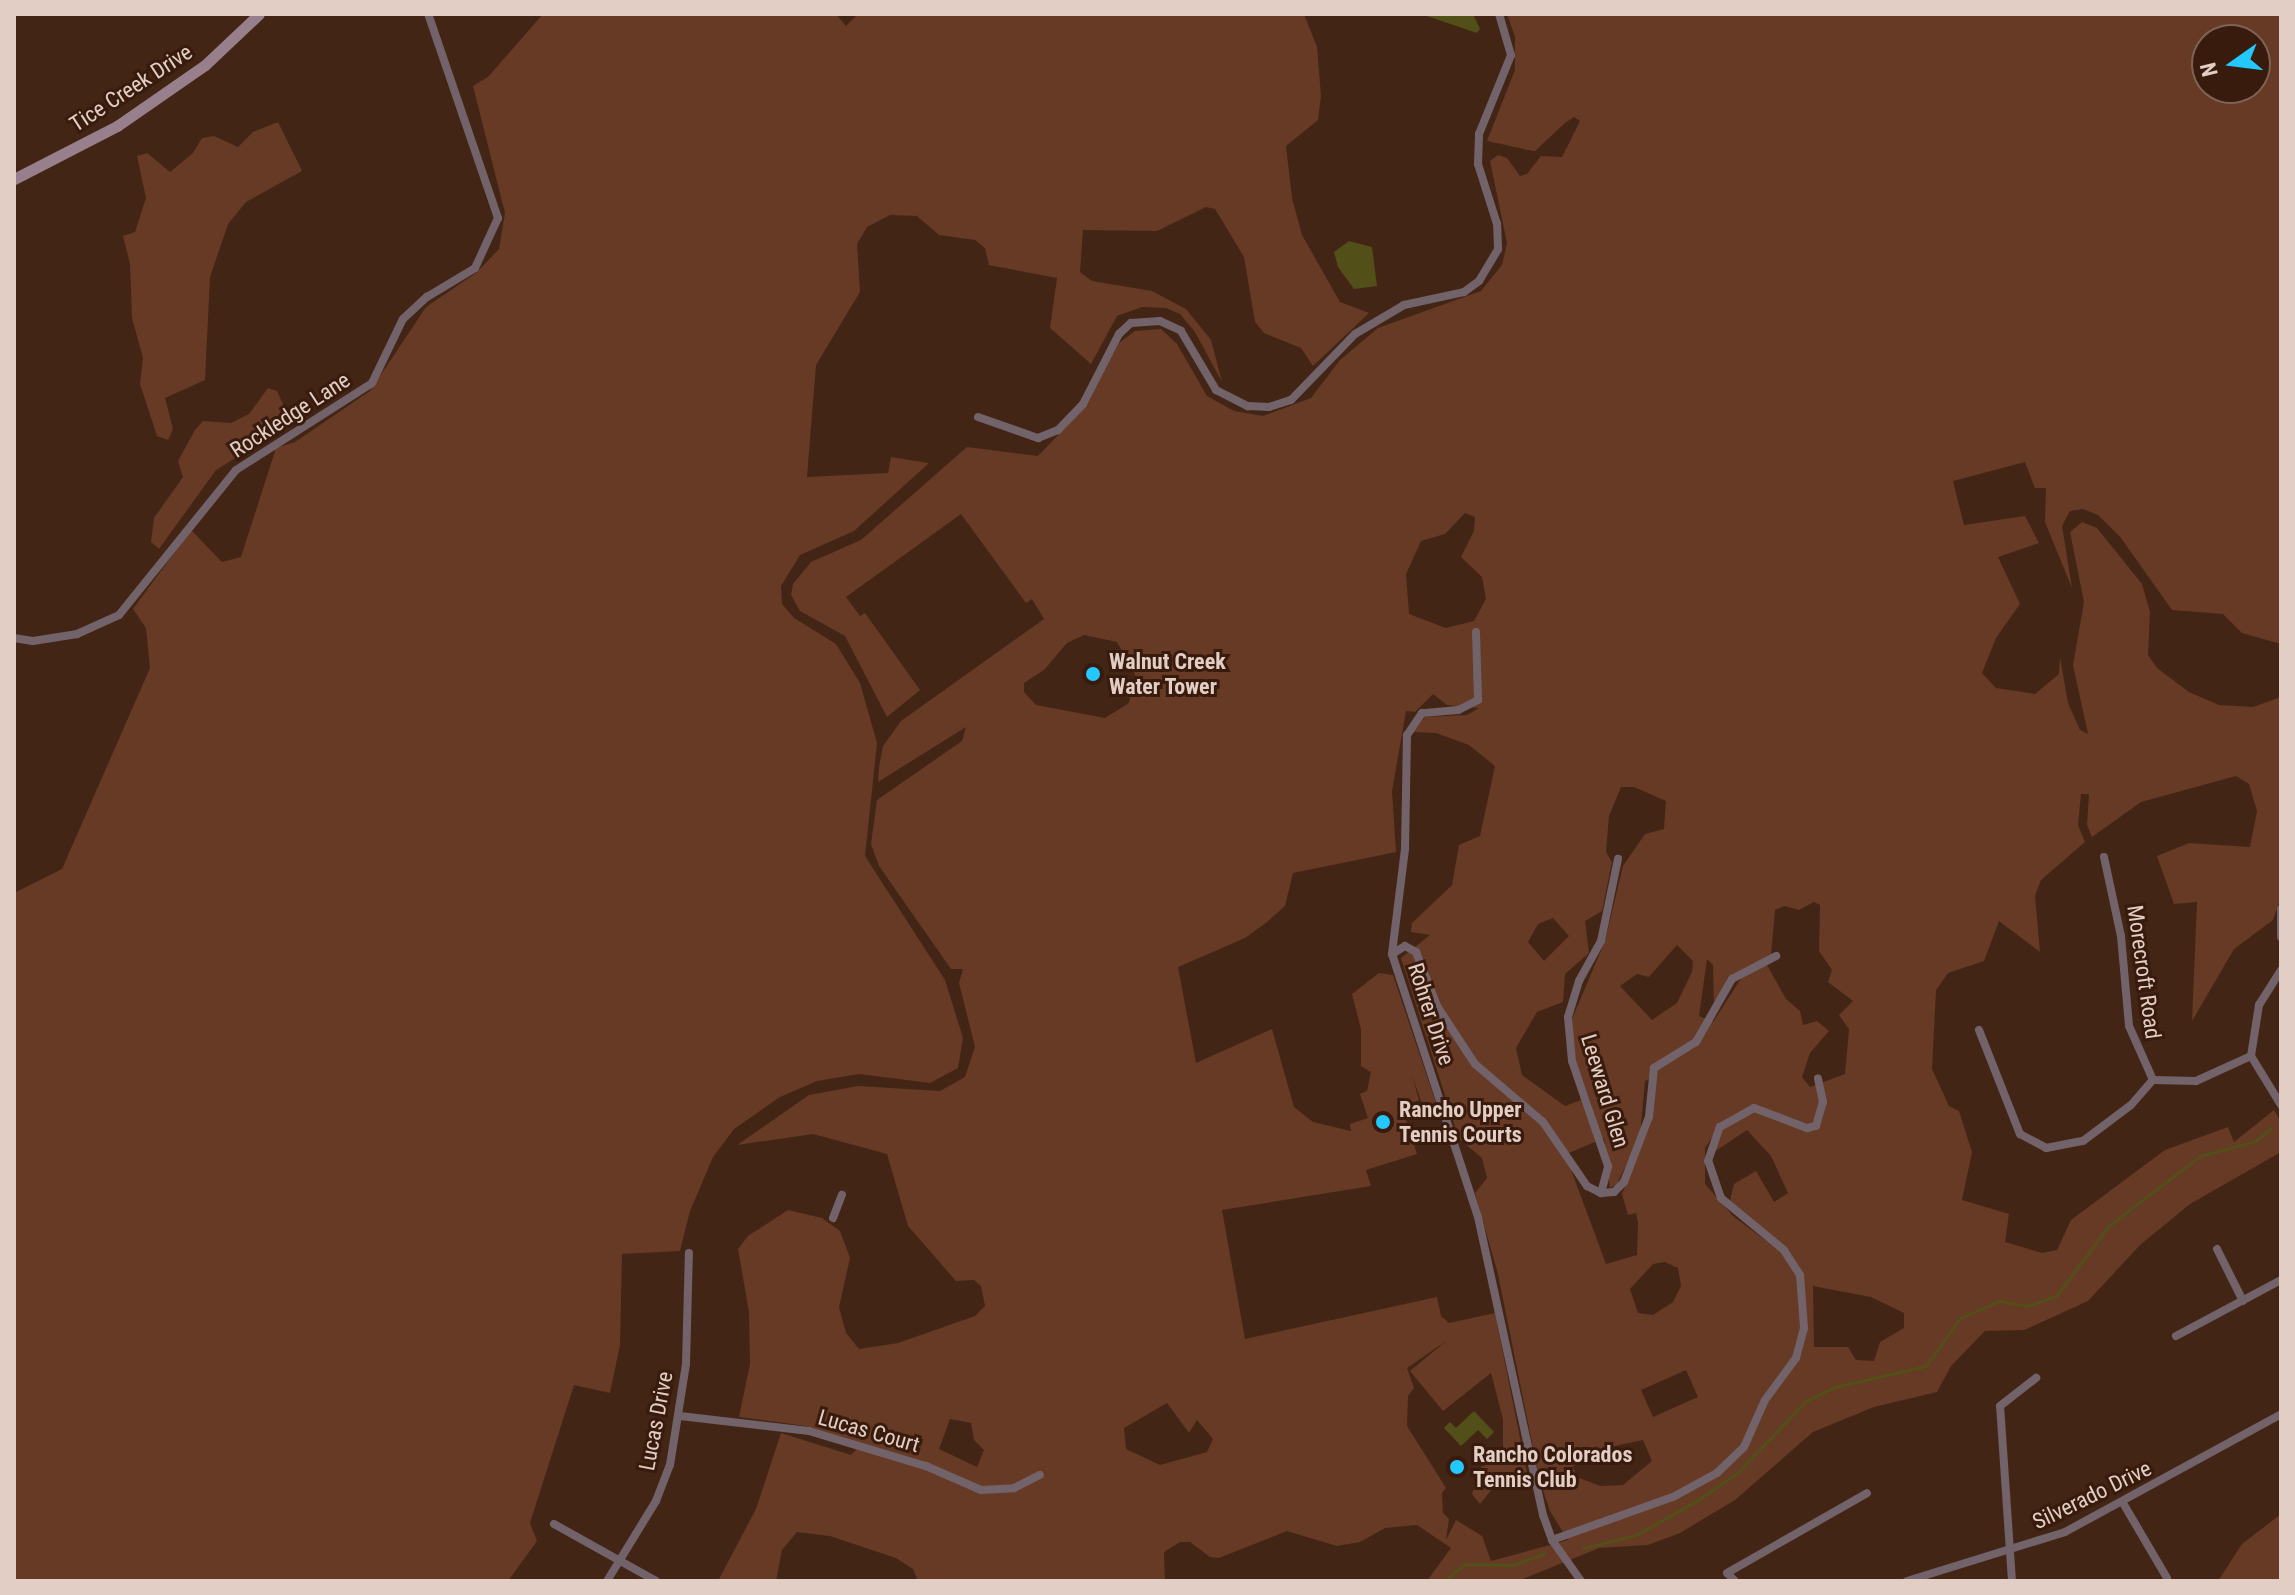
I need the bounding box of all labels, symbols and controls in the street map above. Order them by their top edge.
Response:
north arrow [2191,24,2271,104]
street label: Tice Creek Drive [65,39,197,137]
text: N [2195,60,2223,79]
street label: Rockledge Lane [225,367,355,463]
place label: Walnut Creek Water Tower [1109,648,1226,700]
marker: Walnut Creek Water Tower [1084,665,1102,683]
street label: Morecroft Road [2122,903,2166,1041]
street label: Rohrer Drive [1402,960,1460,1068]
street label: Leeward Glen [1575,1031,1635,1151]
place label: Rancho Upper Tennis Courts [1399,1096,1522,1148]
marker: Rancho Upper Tennis Courts [1374,1113,1392,1131]
street label: Lucas Drive [633,1369,679,1473]
street label: Lucas Court [815,1404,923,1458]
place label: Rancho Colorados Tennis Club [1473,1441,1632,1492]
street label: Silverado Drive [2028,1455,2156,1535]
marker: Rancho Colorados Tennis Club [1448,1458,1466,1476]

